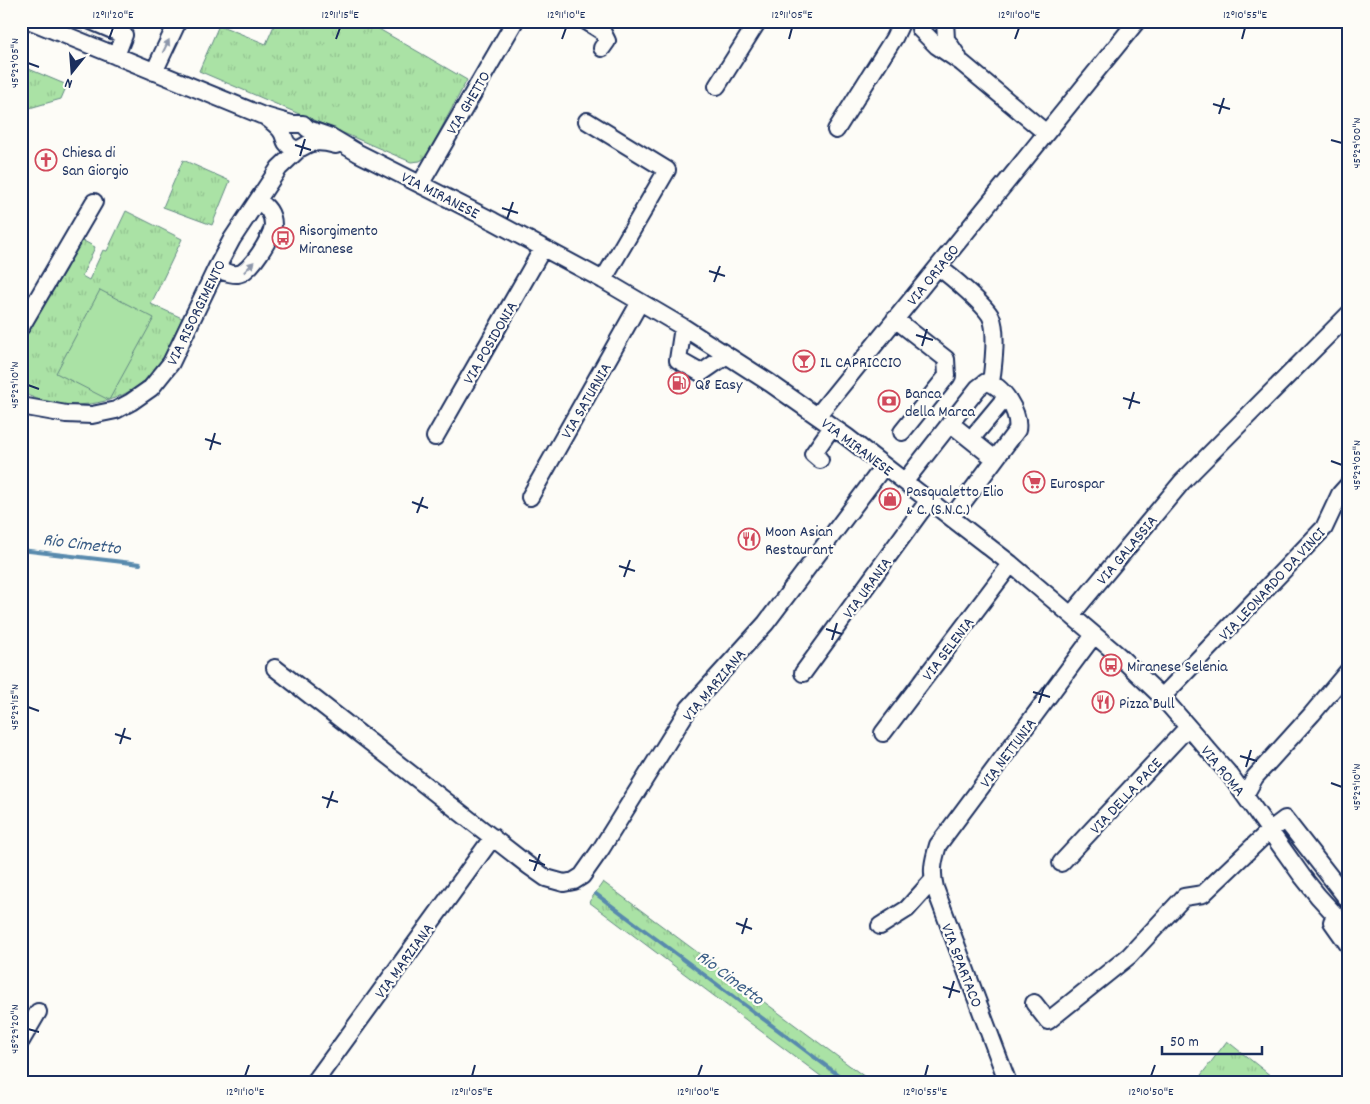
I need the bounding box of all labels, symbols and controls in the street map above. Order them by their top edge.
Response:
text: 12°11'20"E [93,7,134,24]
text: 12°11'15"E [321,7,359,24]
text: 12°11'10"E [547,7,586,24]
text: 12°11'05"E [771,7,813,24]
text: 12°11'00"E [998,7,1041,24]
text: 12°10'55"E [1223,7,1268,24]
text: 45°29'05"N [7,38,24,88]
one-way arrow [162,39,170,54]
north arrow [48,48,98,98]
street label: VIA GHETTO [441,67,497,139]
text: N [62,72,75,93]
text: 45°29'00"N [1349,118,1366,168]
place label: Chiesa di San Giorgio [62,142,129,183]
church icon: Chiesa di San Giorgio [34,148,58,172]
street label: VIA MIRANESE [397,167,484,226]
place label: Risorgimento Miranese [299,220,378,261]
bus stop icon: Risorgimento Miranese [271,226,295,250]
street label: VIA ORIAGO [902,240,966,311]
street label: VIA RISORGIMENTO [162,256,233,370]
one-way arrow [243,261,255,273]
street label: VIA POSIDONIA [458,297,524,389]
bar icon: IL CAPRICCIO [792,349,816,373]
place label: IL CAPRICCIO [820,352,902,375]
street label: VIA SATURNIA [556,359,618,444]
text: 45°29'10"N [7,362,24,408]
fuel station icon: Q8 Easy [667,371,691,395]
place label: Q8 Easy [695,374,743,397]
place label: Banca della Marca [905,383,976,424]
bank icon: Banca della Marca [877,389,901,413]
street label: VIA MIRANESE [815,413,898,483]
text: 45°29'05"N [1349,440,1366,490]
supermarket icon: Eurospar [1022,470,1046,494]
place label: Eurospar [1050,473,1105,496]
place label: Pasqualetto Elio & C. (S.N.C.) [906,481,1004,522]
shop icon: Pasqualetto Elio & C. (S.N.C.) [878,487,902,511]
street label: VIA GALASSIA [1092,510,1164,591]
place label: Moon Asian Restaurant [765,521,834,562]
street label: VIA LEONARDO DA VINCI [1214,523,1332,647]
restaurant icon: Moon Asian Restaurant [737,527,761,551]
water label: Rio Cimetto [41,528,123,563]
street label: VIA URANIA [838,553,898,624]
street label: VIA SELENIA [917,613,981,686]
street label: VIA MARZIANA [678,644,752,727]
bus stop icon: Miranese Selenia [1099,653,1123,677]
place label: Miranese Selenia [1127,656,1228,679]
text: 45°29'15"N [7,684,24,730]
restaurant icon: Pizza Bull [1091,690,1115,714]
place label: Pizza Bull [1119,693,1175,716]
street label: VIA NETTUNIA [975,713,1043,793]
street label: VIA ROMA [1194,741,1250,802]
street label: VIA DELLA PACE [1085,753,1169,840]
text: 45°29'10"N [1349,764,1366,810]
street label: VIA MARZIANA [370,919,440,1004]
street label: VIA SPARTACO [934,921,987,1011]
water label: Rio Cimetto [691,946,769,1013]
text: 45°29'20"N [7,1004,24,1054]
scale bar [1162,1024,1262,1056]
text: 50 m [1170,1032,1199,1054]
text: 12°11'10"E [226,1084,265,1101]
text: 12°11'05"E [451,1084,493,1101]
text: 12°11'00"E [677,1084,720,1101]
text: 12°10'55"E [903,1084,948,1101]
text: 12°10'50"E [1128,1084,1174,1101]

